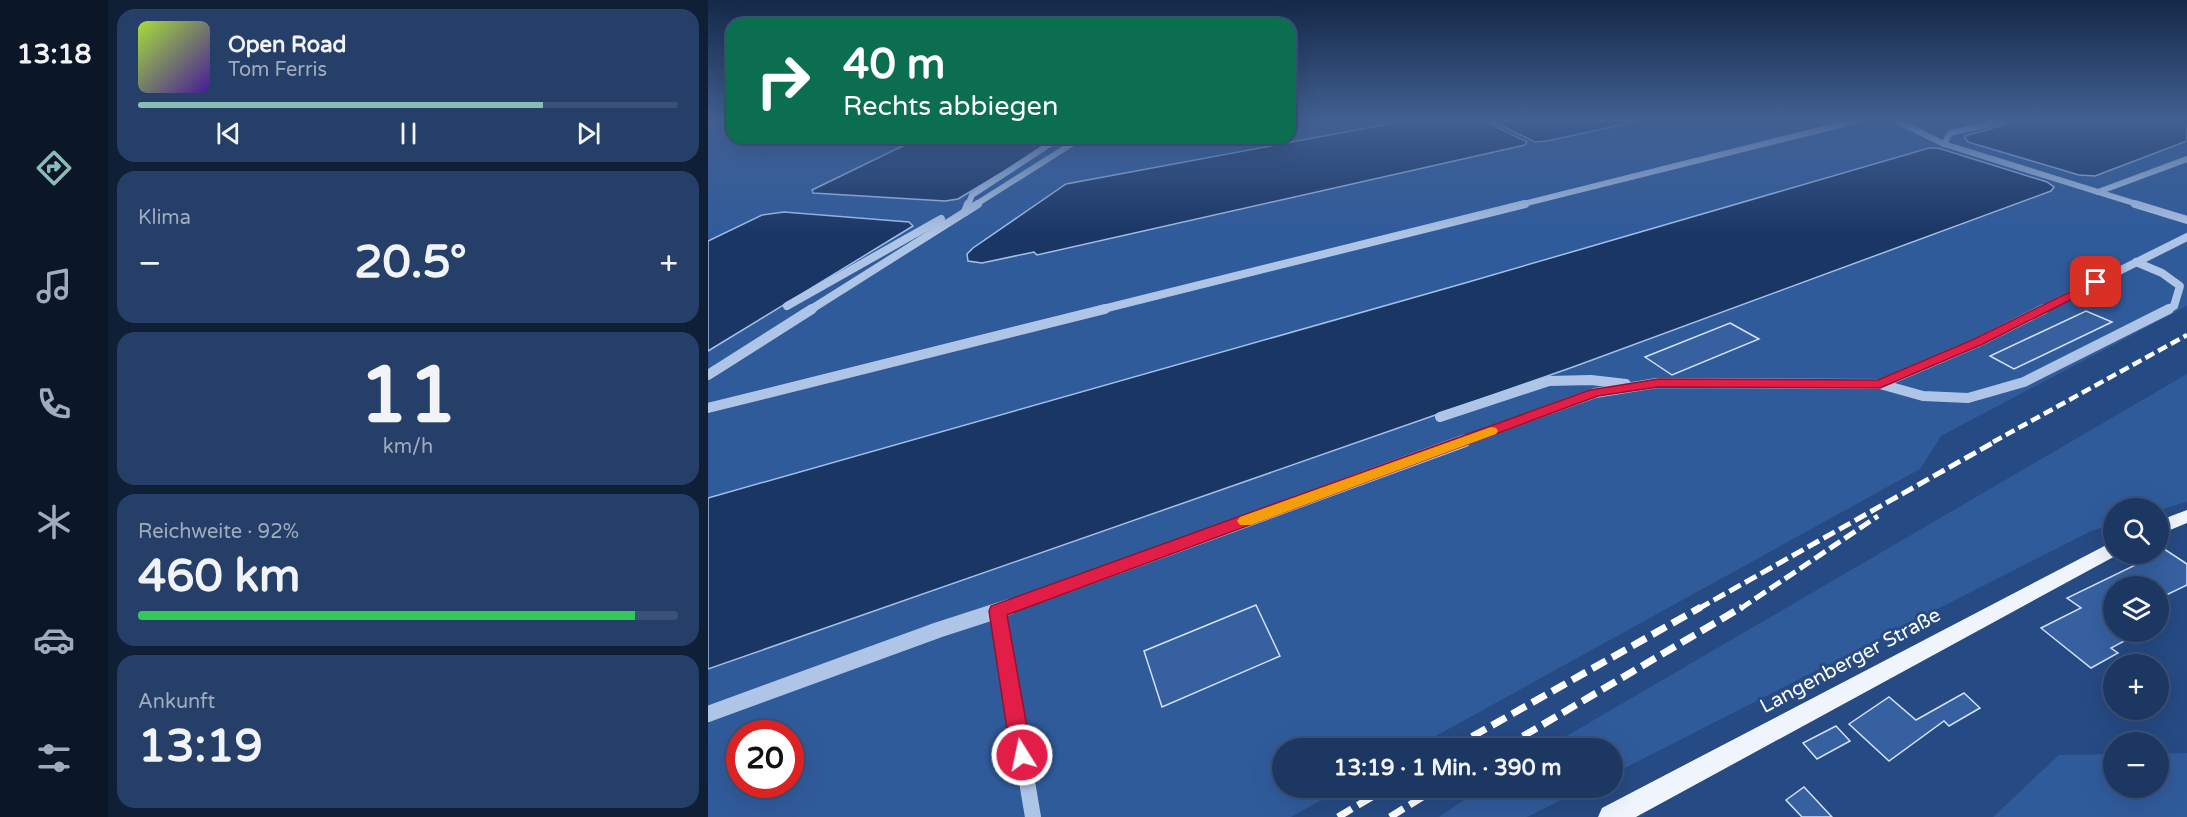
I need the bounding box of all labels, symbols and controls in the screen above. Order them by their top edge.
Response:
text: Open Road [228,32,346,58]
text: 13:18 [17,38,91,71]
text: 40 m [843,39,945,90]
icon: right [744,42,822,120]
text: Tom Ferris [228,58,327,82]
text: Rechts abbiegen [843,90,1058,123]
icon: previous [212,117,245,150]
icon: pause [392,117,425,150]
icon: next [572,117,605,150]
icon: directions [33,147,75,189]
text: Klima [138,206,191,230]
text: 20.5° [354,236,467,290]
text: − [138,244,162,283]
text: + [659,244,678,283]
pin [2070,256,2121,307]
icon: music [33,265,75,307]
icon: arrive [2079,265,2112,298]
text: 11 [359,349,457,443]
icon: phone [33,383,75,425]
text: km/h [383,435,433,459]
map controls [2103,498,2169,798]
button: search [2103,498,2169,564]
icon: climate [33,501,75,543]
text: Reichweite · 92% [138,520,299,544]
text: 460 km [138,550,300,604]
button: layers [2103,576,2169,642]
street label: Langenberger Straße [1756,603,1945,719]
icon: car [33,619,75,661]
button: + [2103,654,2169,720]
text: Ankunft [138,690,215,714]
text: 13:19 [138,720,263,774]
speed limit sign: 20 [726,720,804,798]
position arrow [990,723,1054,787]
button: − [2103,732,2169,798]
icon: filters [33,737,75,779]
text: 13:19 · 1 Min. · 390 m [1334,755,1561,781]

